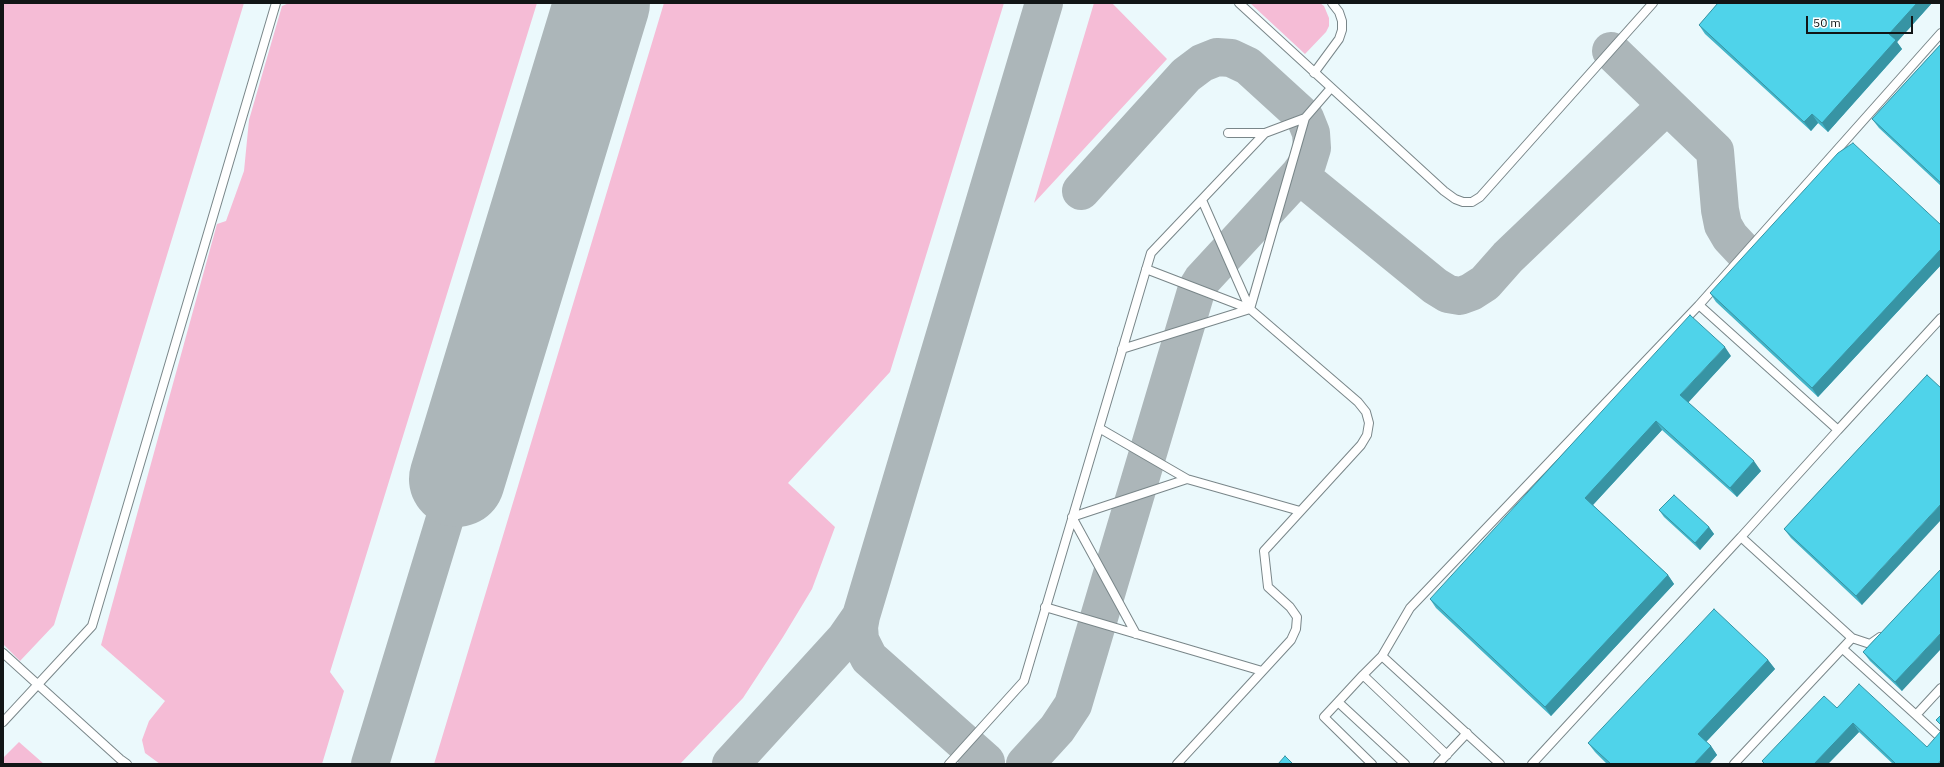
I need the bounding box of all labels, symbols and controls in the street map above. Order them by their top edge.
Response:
scale bar [1808,8,1915,34]
text: 50 m [1813,15,1841,30]

